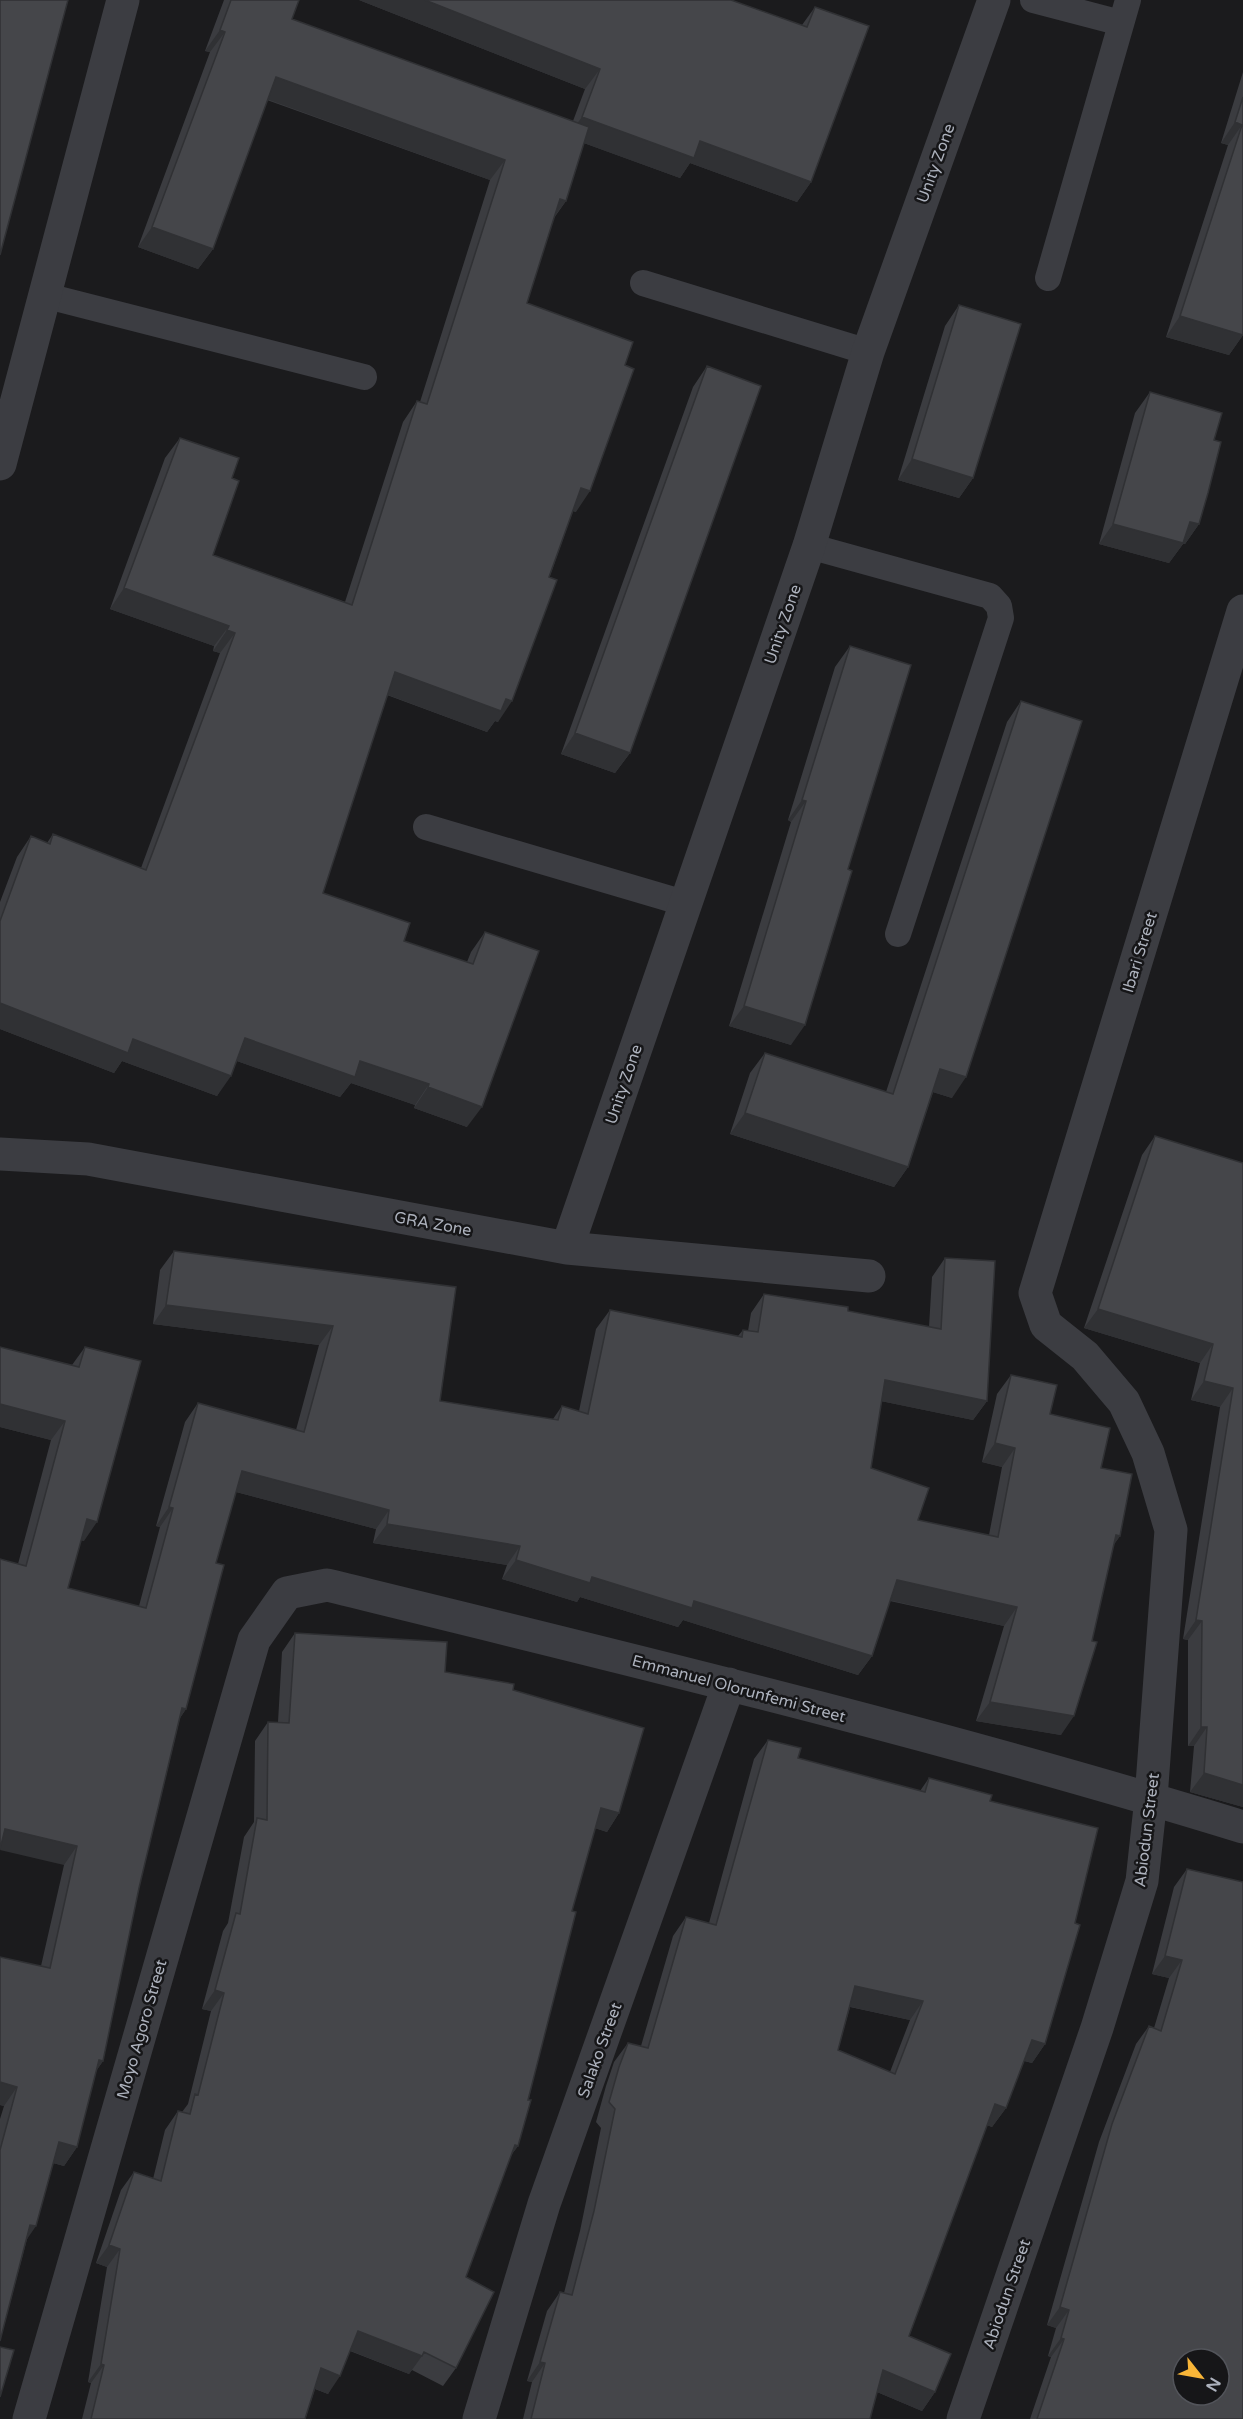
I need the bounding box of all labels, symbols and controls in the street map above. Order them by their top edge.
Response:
street label: Unity Zone [912,121,960,206]
street label: Unity Zone [760,582,806,667]
street label: Ibari Street [1118,909,1162,995]
street label: Unity Zone [601,1042,647,1127]
street label: GRA Zone [393,1207,473,1241]
street label: Emmanuel Olorunfemi Street [630,1651,848,1727]
street label: Abiodun Street [1130,1772,1164,1888]
street label: Moyo Agoro Street [112,1957,171,2101]
street label: Salako Street [573,2000,626,2101]
street label: Abiodun Street [979,2237,1035,2352]
north arrow [1171,2347,1231,2407]
text: N [1201,2374,1225,2395]

